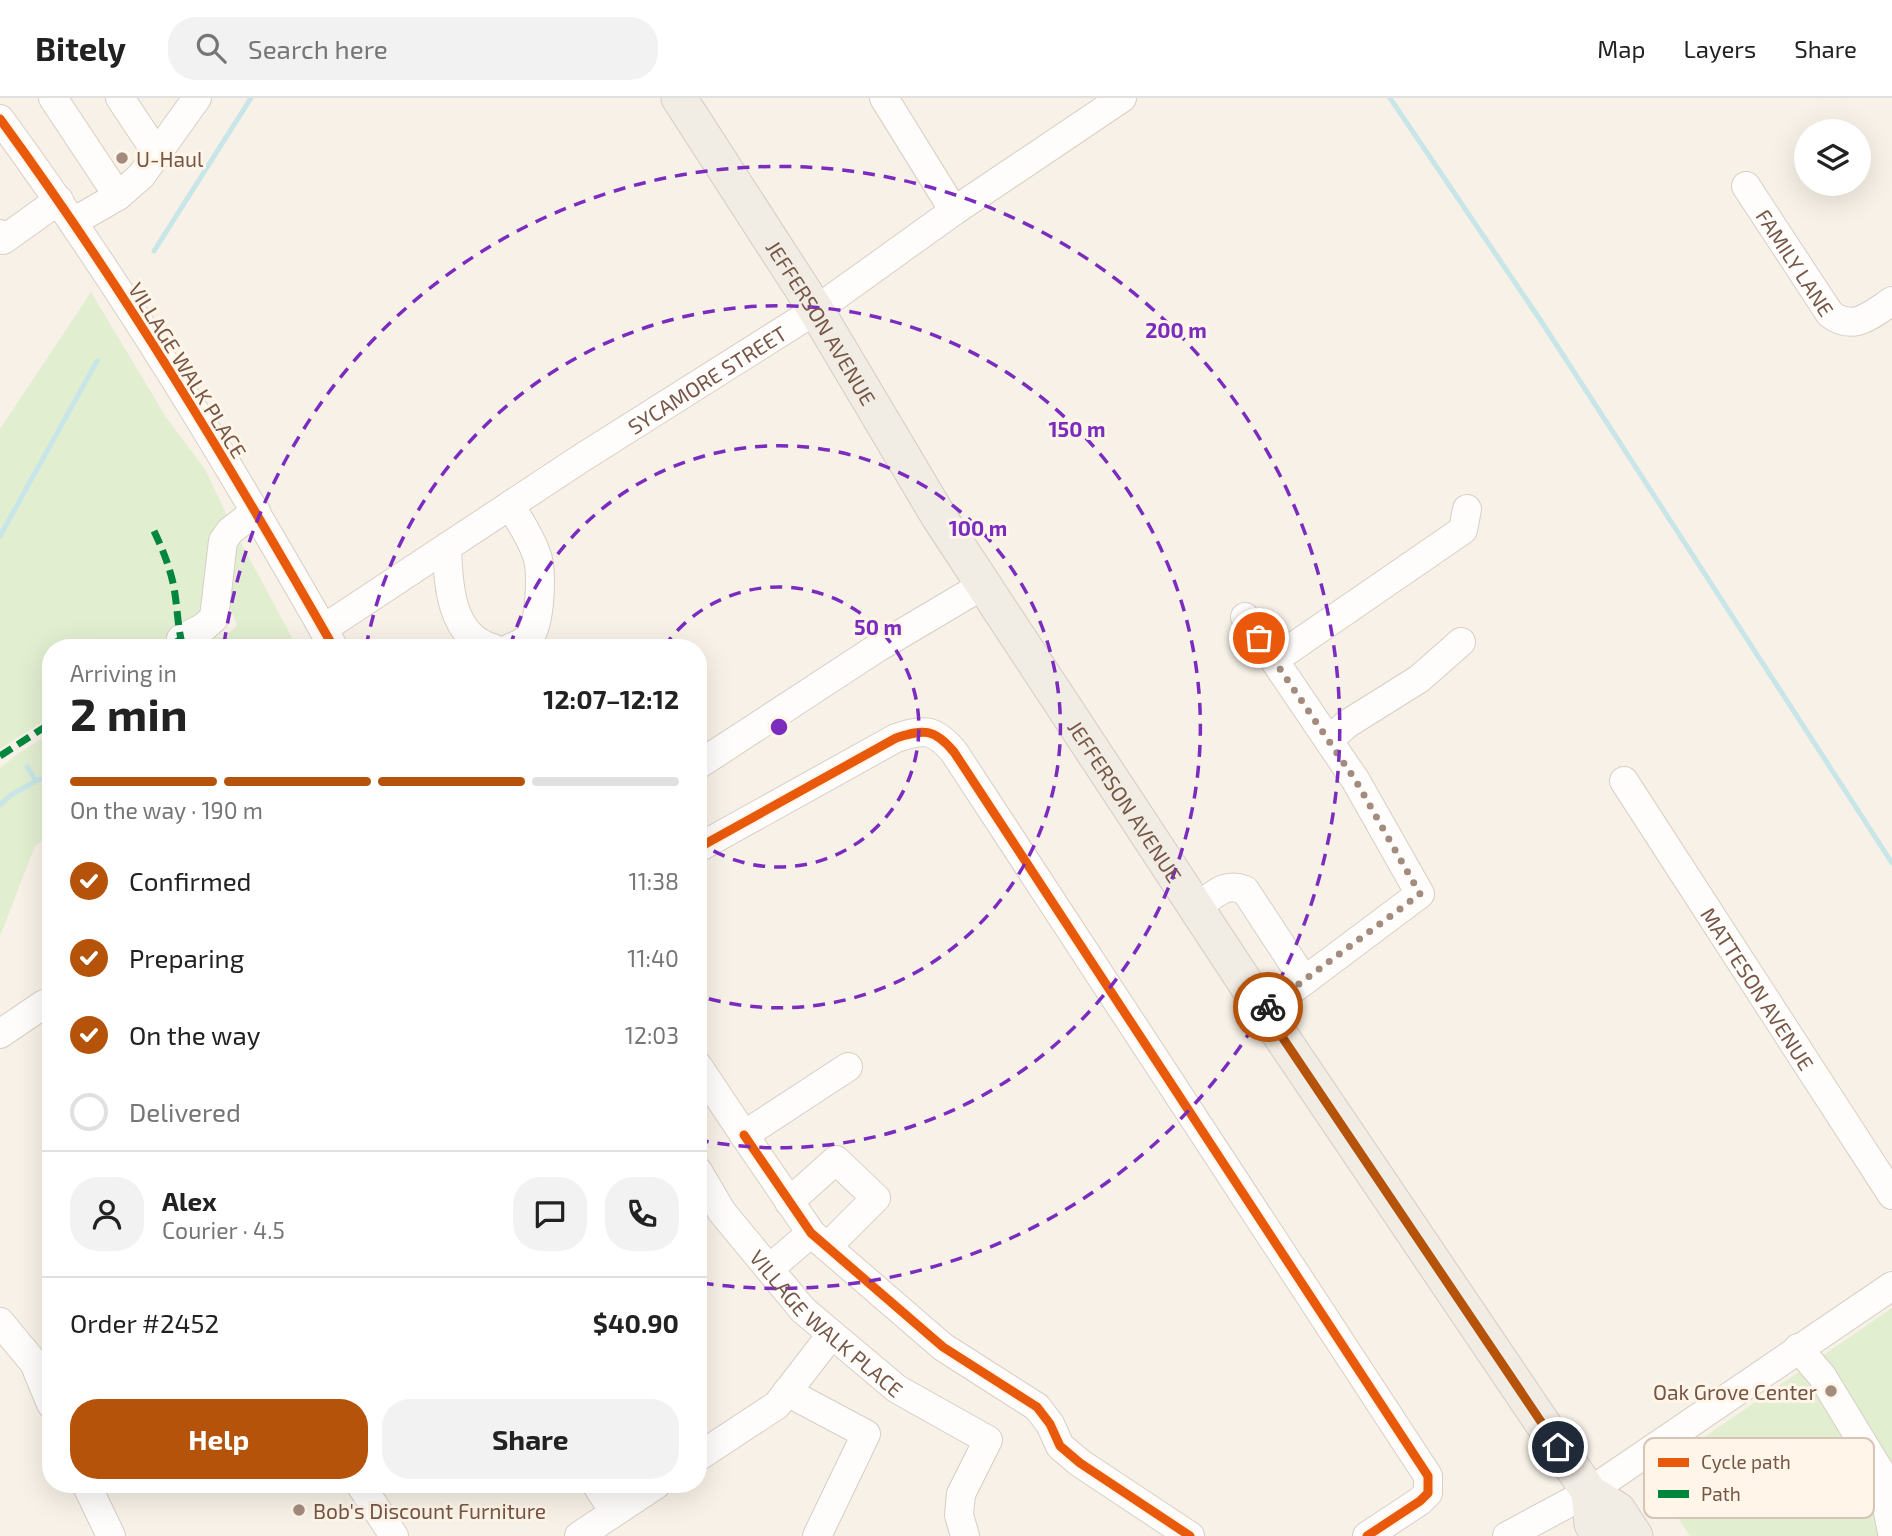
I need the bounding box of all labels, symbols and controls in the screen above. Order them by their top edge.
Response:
search box [168,17,658,80]
text: Bitely [35,28,126,68]
icon: search [192,29,230,67]
text: Search here [248,33,388,64]
text: Map [1597,34,1645,63]
text: Layers [1683,34,1756,63]
text: Share [1794,34,1857,63]
map controls [1794,119,1871,196]
button: layers [1794,119,1871,196]
place label: U-Haul [136,146,204,171]
marker: U-Haul [114,150,130,166]
street label: FAMILY LANE [1752,204,1840,320]
street label: JEFFERSON AVENUE [762,235,882,409]
street label: VILLAGE WALK PLACE [124,278,252,462]
text: 200 m [1145,317,1207,342]
street label: SYCAMORE STREET [623,320,791,438]
text: 150 m [1049,416,1105,441]
text: 100 m [949,515,1007,540]
pin [1229,608,1289,668]
text: 50 m [854,614,902,639]
icon: bag [1240,619,1278,657]
text: Arriving in [70,659,177,687]
text: 12:07–12:12 [543,683,679,714]
text: 2 min [70,685,188,740]
centre of rings [767,715,791,739]
street label: JEFFERSON AVENUE [1063,715,1188,887]
text: On the way · 190 m [70,796,263,824]
icon: check [70,862,108,900]
text: Confirmed [129,865,252,896]
text: 11:38 [629,867,679,895]
street label: MATTESON AVENUE [1696,902,1820,1074]
icon: check [70,939,108,977]
text: Preparing [129,942,244,973]
text: 11:40 [627,944,679,972]
courier [1233,972,1303,1042]
icon: bike [1249,988,1287,1026]
icon: check [70,1016,108,1054]
text: On the way [129,1019,260,1050]
text: 12:03 [625,1021,679,1049]
text: Delivered [129,1096,241,1127]
button: person [70,1177,144,1251]
button: chat [513,1177,587,1251]
button: phone [605,1177,679,1251]
text: Alex [162,1185,217,1216]
text: Courier · 4.5 [162,1216,285,1244]
street label: VILLAGE WALK PLACE [746,1244,909,1402]
text: Order #2452 [70,1307,219,1338]
text: $40.90 [593,1307,679,1338]
place label: Oak Grove Center [1653,1379,1818,1404]
marker: Oak Grove Center [1823,1383,1839,1399]
button: Help [70,1399,368,1479]
button: Share [382,1399,679,1479]
pin [1528,1417,1588,1477]
icon: home [1539,1428,1577,1466]
legend [1644,1438,1874,1518]
text: Cycle path [1701,1450,1791,1473]
text: Path [1701,1482,1741,1505]
place label: Bob's Discount Furniture [313,1498,546,1523]
marker: Bob's Discount Furniture [291,1502,307,1518]

